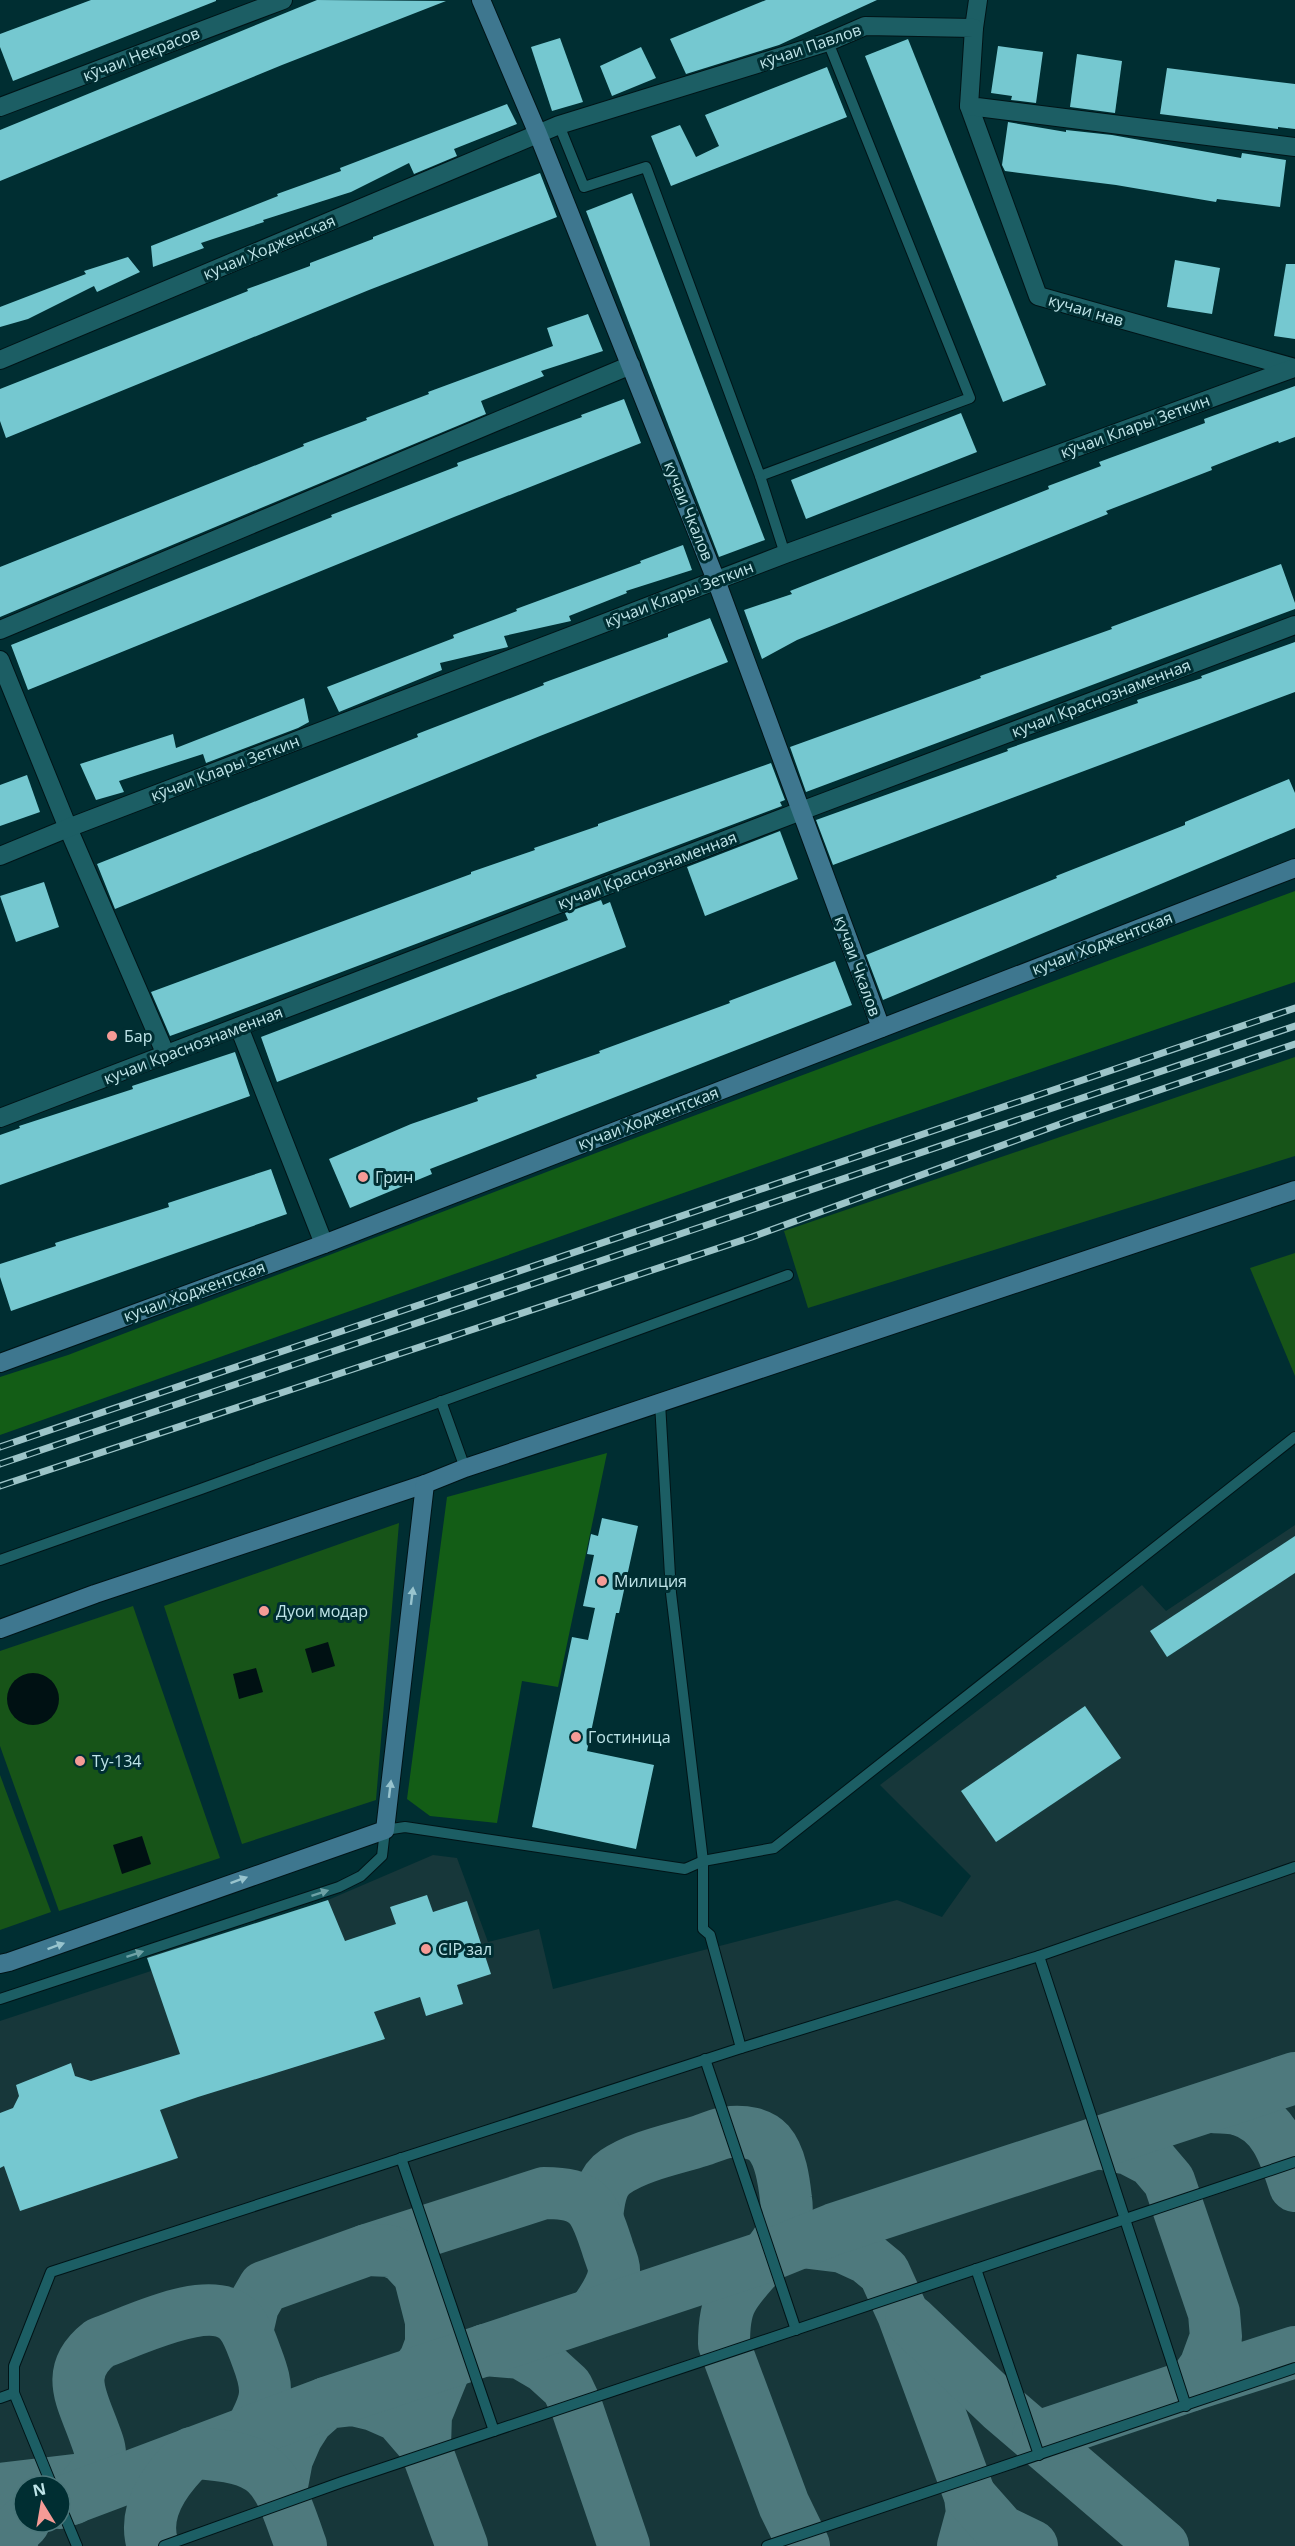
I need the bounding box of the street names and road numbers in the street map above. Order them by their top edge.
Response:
street label: кӯчаи Павлов [756,18,864,74]
street label: кӯчаи Некрасов [79,22,203,86]
street label: кучаи Ходженская [199,209,339,285]
street label: кучаи нав [1046,289,1126,331]
street label: кӯчаи Клары Зеткин [1057,389,1213,463]
street label: кучаи Чкалов [659,458,719,564]
street label: кӯчаи Клары Зеткин [601,555,757,633]
street label: кучаи Краснознаменная [1008,654,1194,742]
street label: кӯчаи Клары Зеткин [147,729,303,807]
street label: кучаи Краснознаменная [554,826,740,914]
street label: кучаи Ходжентская [1028,906,1176,980]
street label: кучаи Чкалов [830,913,886,1019]
street label: кучаи Краснознаменная [100,1001,286,1089]
street label: кучаи Ходжентская [574,1081,722,1155]
street label: кучаи Ходжентская [120,1255,268,1327]

